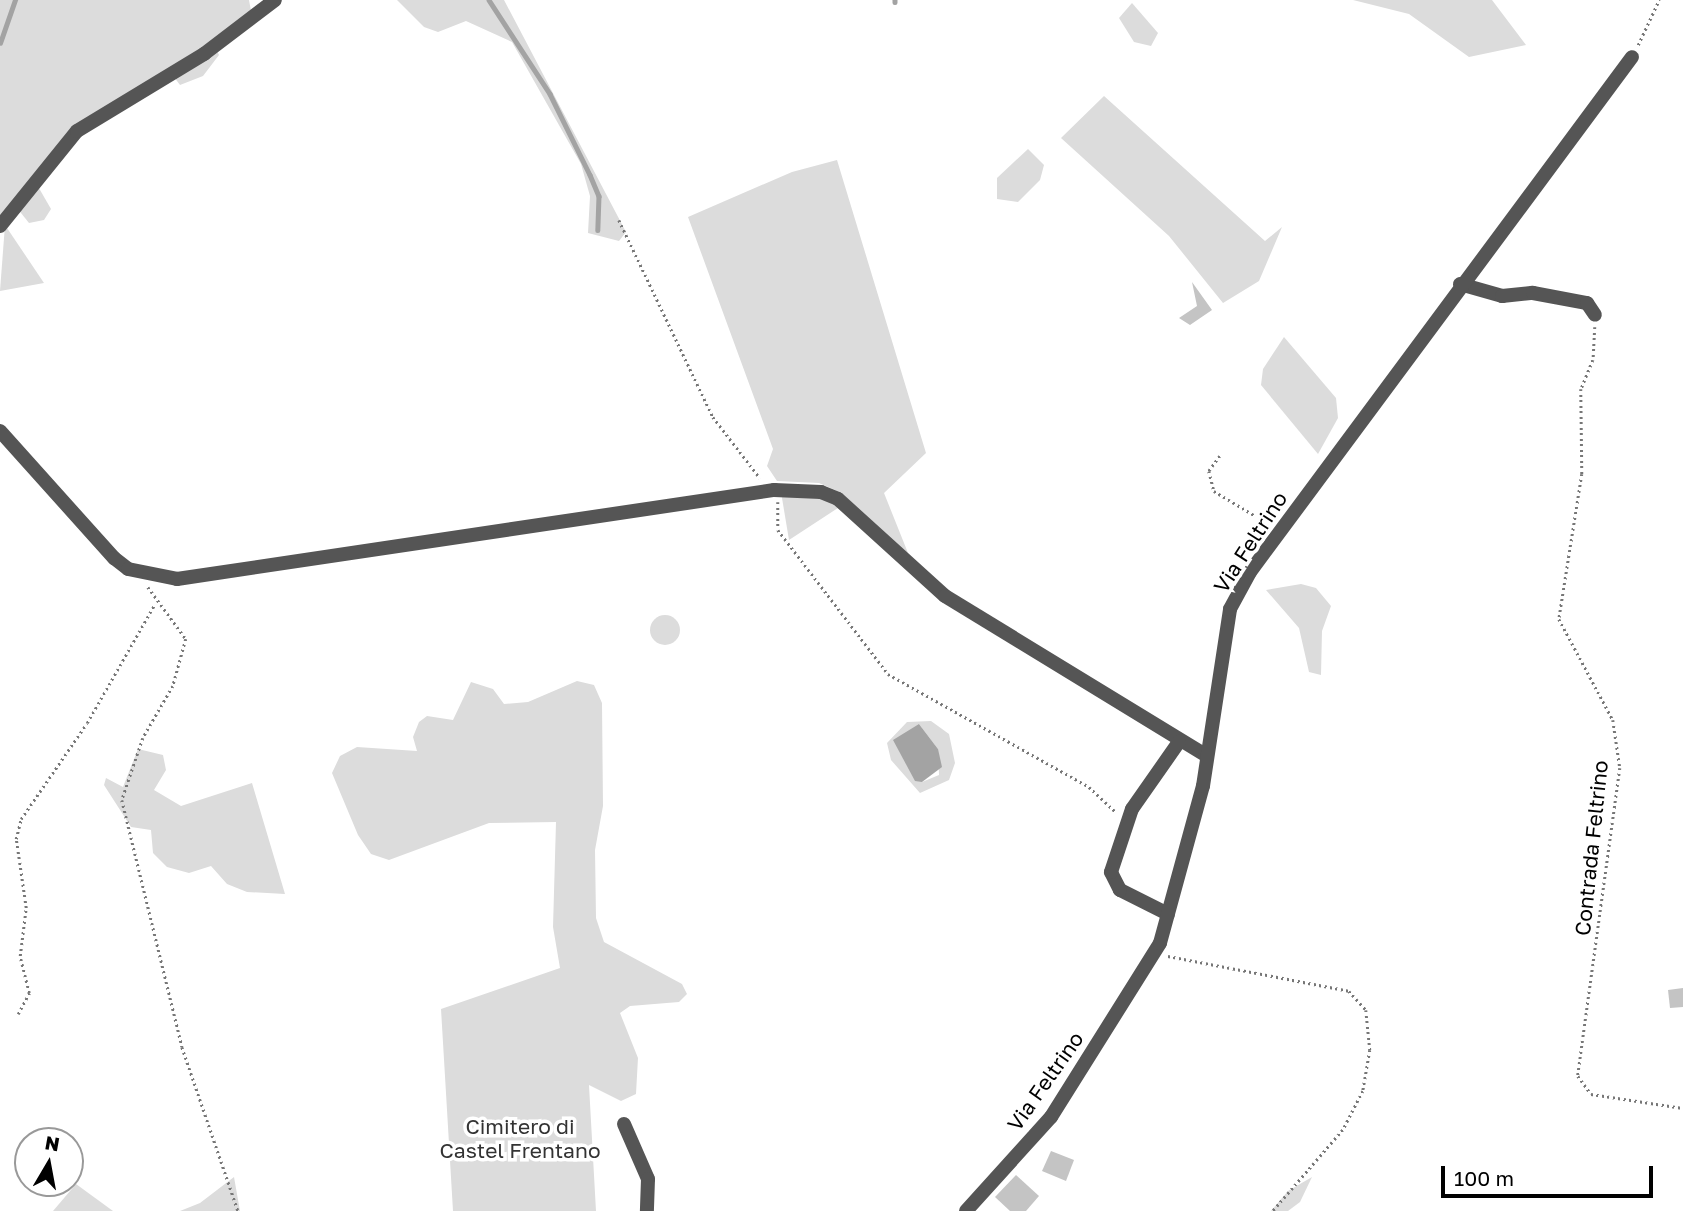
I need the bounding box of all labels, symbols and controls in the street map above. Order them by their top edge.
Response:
street label: Via Feltrino [1208,487,1292,597]
street label: Contrada Feltrino [1569,759,1613,937]
street label: Via Feltrino [1002,1027,1088,1135]
park label: Cimitero di Castel Frentano [440,1113,600,1163]
north arrow [14,1127,84,1197]
text: N [43,1130,61,1155]
scale bar [1445,1152,1657,1196]
text: 100 m [1454,1165,1514,1191]

